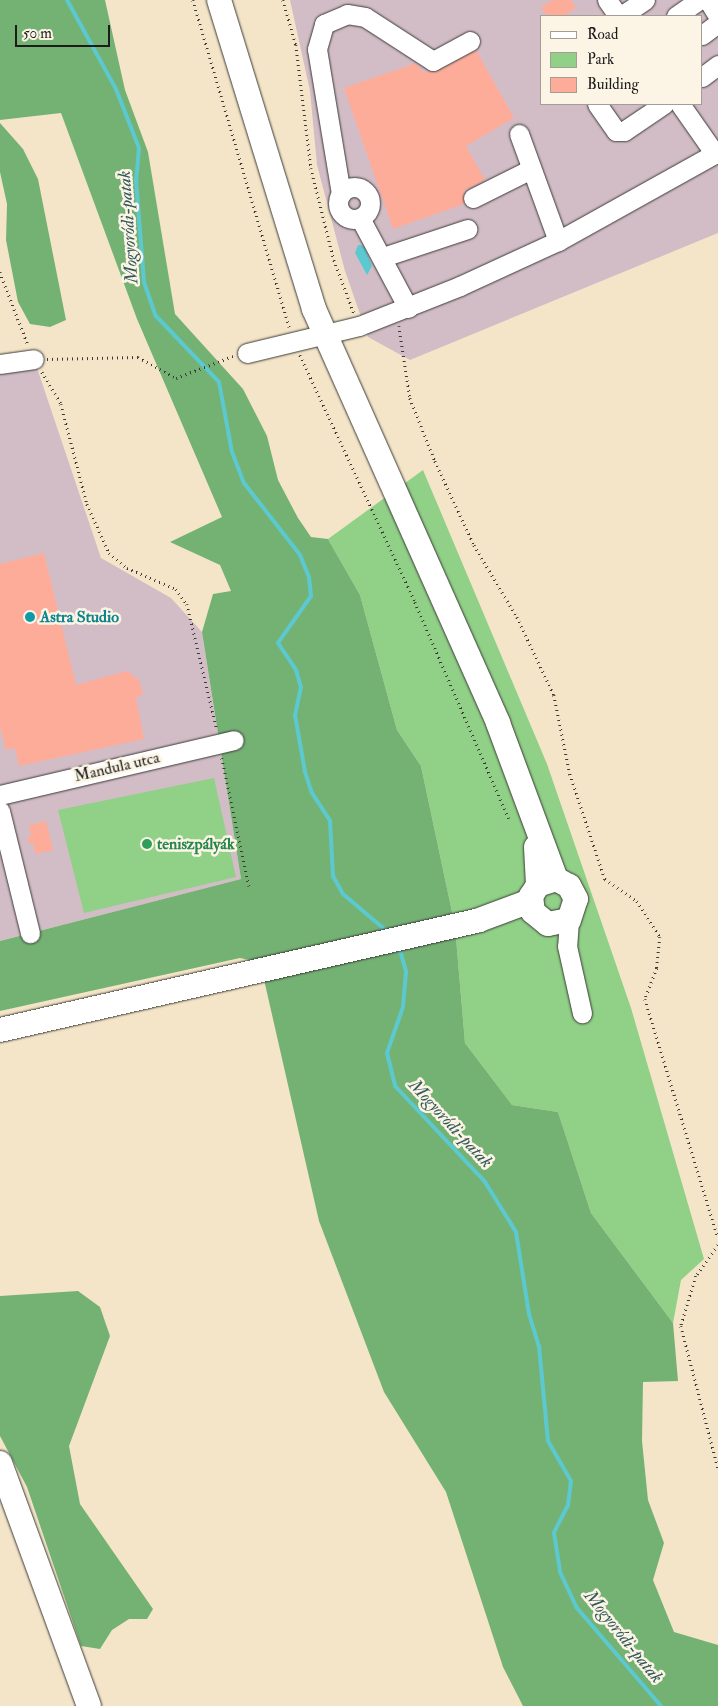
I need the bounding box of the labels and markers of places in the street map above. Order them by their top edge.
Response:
place label: Astra Studio [40,607,119,627]
marker: Astra Studio [24,611,36,623]
place label: teniszpályák [157,834,235,854]
marker: teniszpályák [141,838,153,850]

